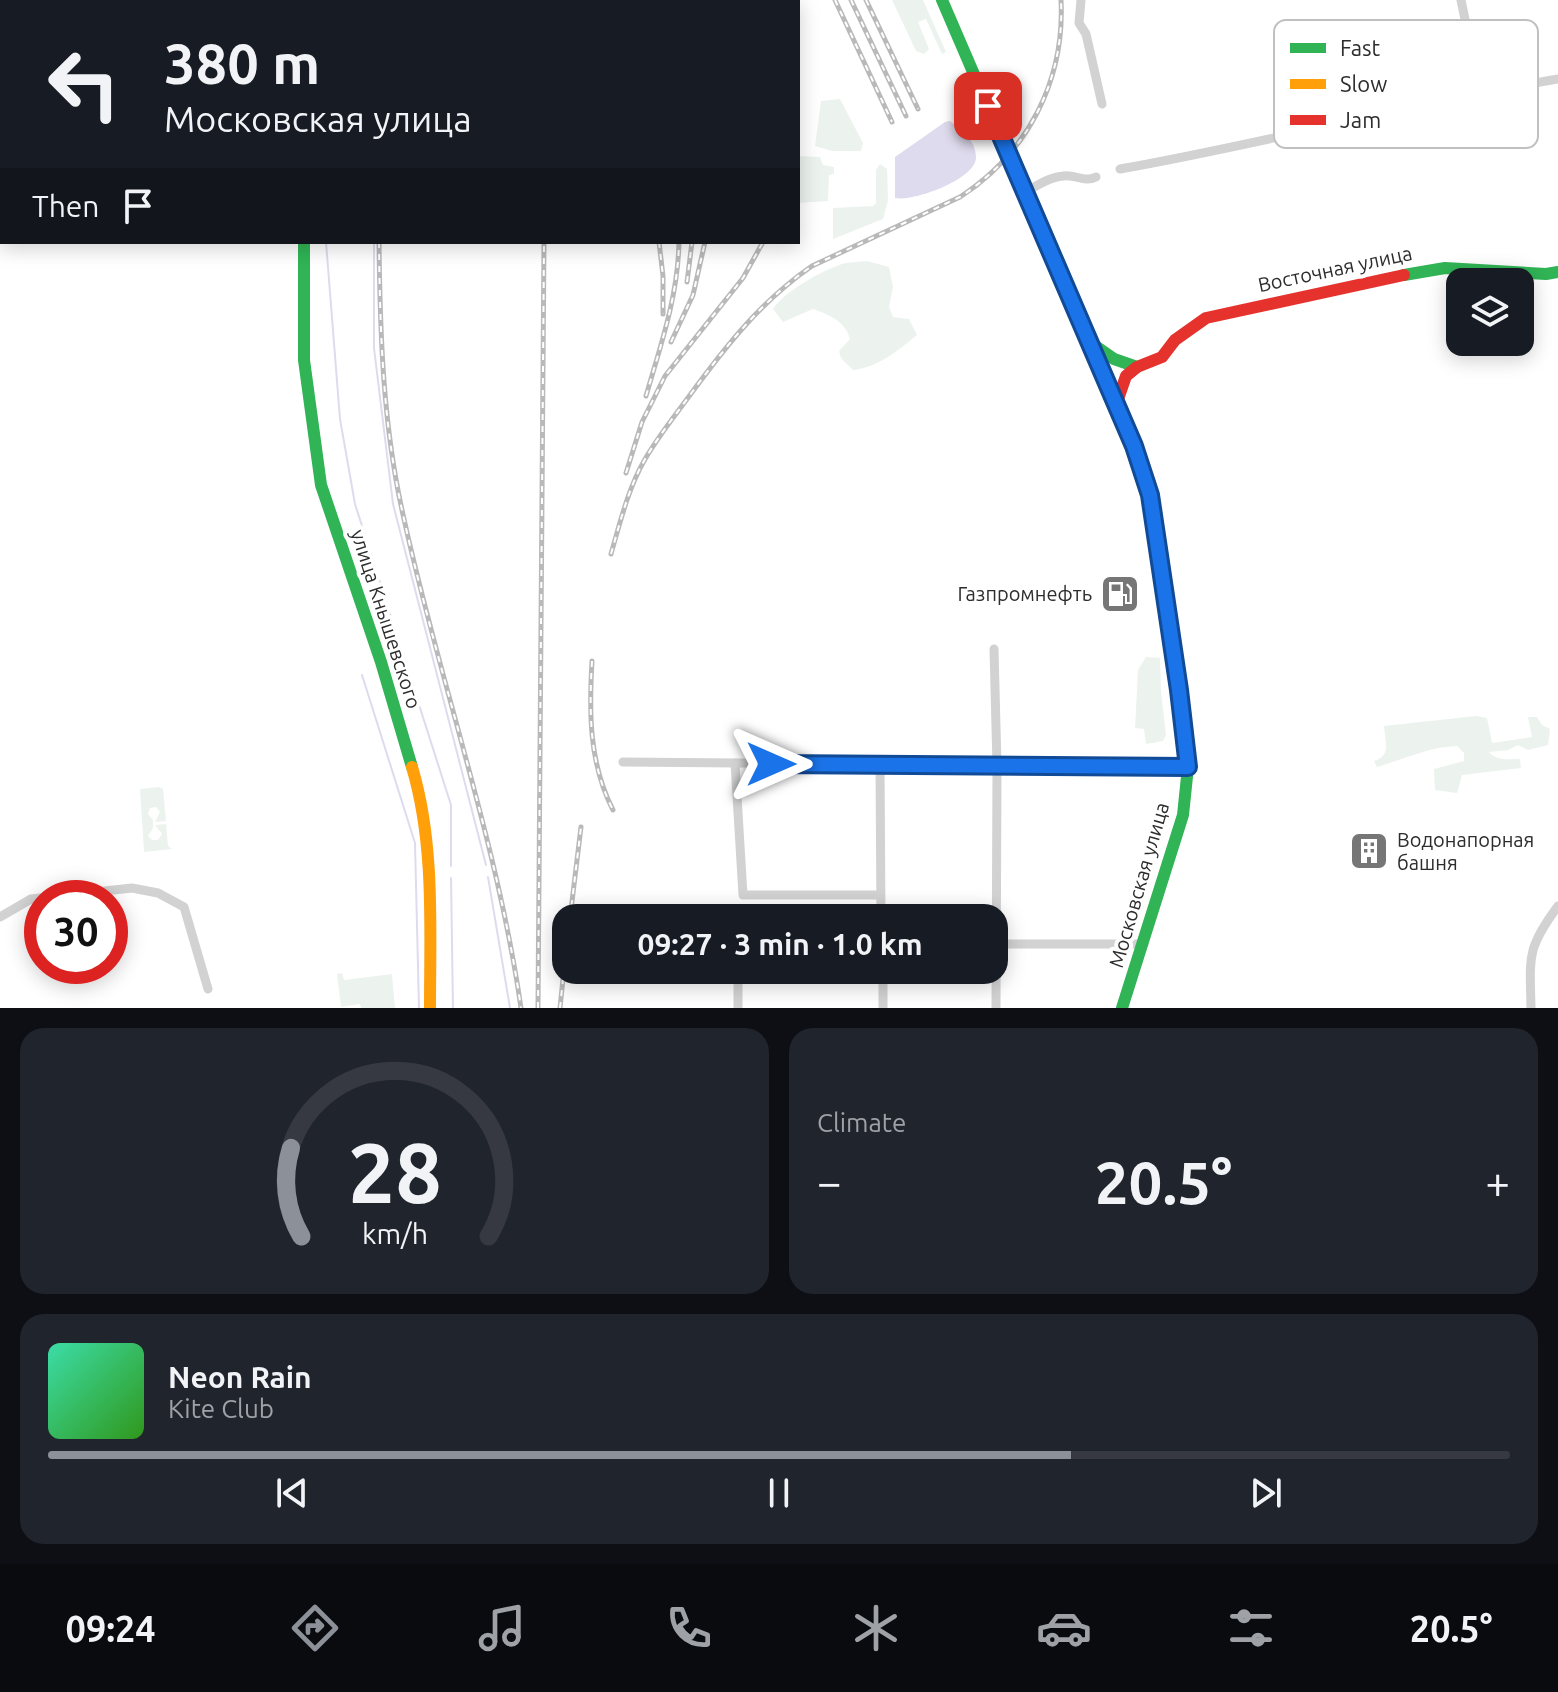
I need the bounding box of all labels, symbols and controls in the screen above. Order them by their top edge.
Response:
legend [1274,20,1538,148]
icon: left [32,32,136,136]
text: 380 m [164,32,320,95]
text: Fast [1340,35,1381,60]
text: Slow [1340,71,1387,96]
pin [954,72,1022,140]
icon: arrive [966,84,1010,128]
text: Московская улица [164,98,472,139]
text: Jam [1340,107,1381,132]
icon: arrive [116,184,160,228]
text: Then [32,189,100,223]
street label: Восточная улица [1256,241,1414,296]
map controls [1446,268,1534,356]
button: layers [1446,268,1534,356]
street label: улица Кнышевского [347,526,426,711]
fuel station icon: Газпромнефть [1099,573,1141,615]
place label: Газпромнефть [957,582,1092,605]
position arrow [729,722,813,806]
street label: Московская улица [1104,800,1173,970]
place label: Водонапорная башня [1397,828,1534,874]
building icon: Водонапорная башня [1348,830,1390,872]
speed limit sign: 30 [24,880,128,984]
text: 09:27 · 3 min · 1.0 km [637,927,923,961]
text: Climate [817,1108,906,1137]
text: 28 [348,1125,441,1219]
text: 20.5° [1095,1148,1232,1215]
text: − [817,1157,842,1206]
text: + [1485,1157,1510,1206]
text: km/h [362,1217,428,1249]
text: Neon Rain [168,1360,312,1394]
text: Kite Club [168,1394,274,1423]
icon: previous [270,1471,314,1515]
icon: pause [757,1471,801,1515]
icon: next [1244,1471,1288,1515]
icon: directions [287,1600,343,1656]
icon: music [474,1600,530,1656]
icon: phone [661,1600,717,1656]
icon: climate [848,1600,904,1656]
icon: car [1036,1600,1092,1656]
icon: filters [1223,1600,1279,1656]
text: 09:24 [66,1608,156,1649]
text: 20.5° [1410,1608,1492,1649]

